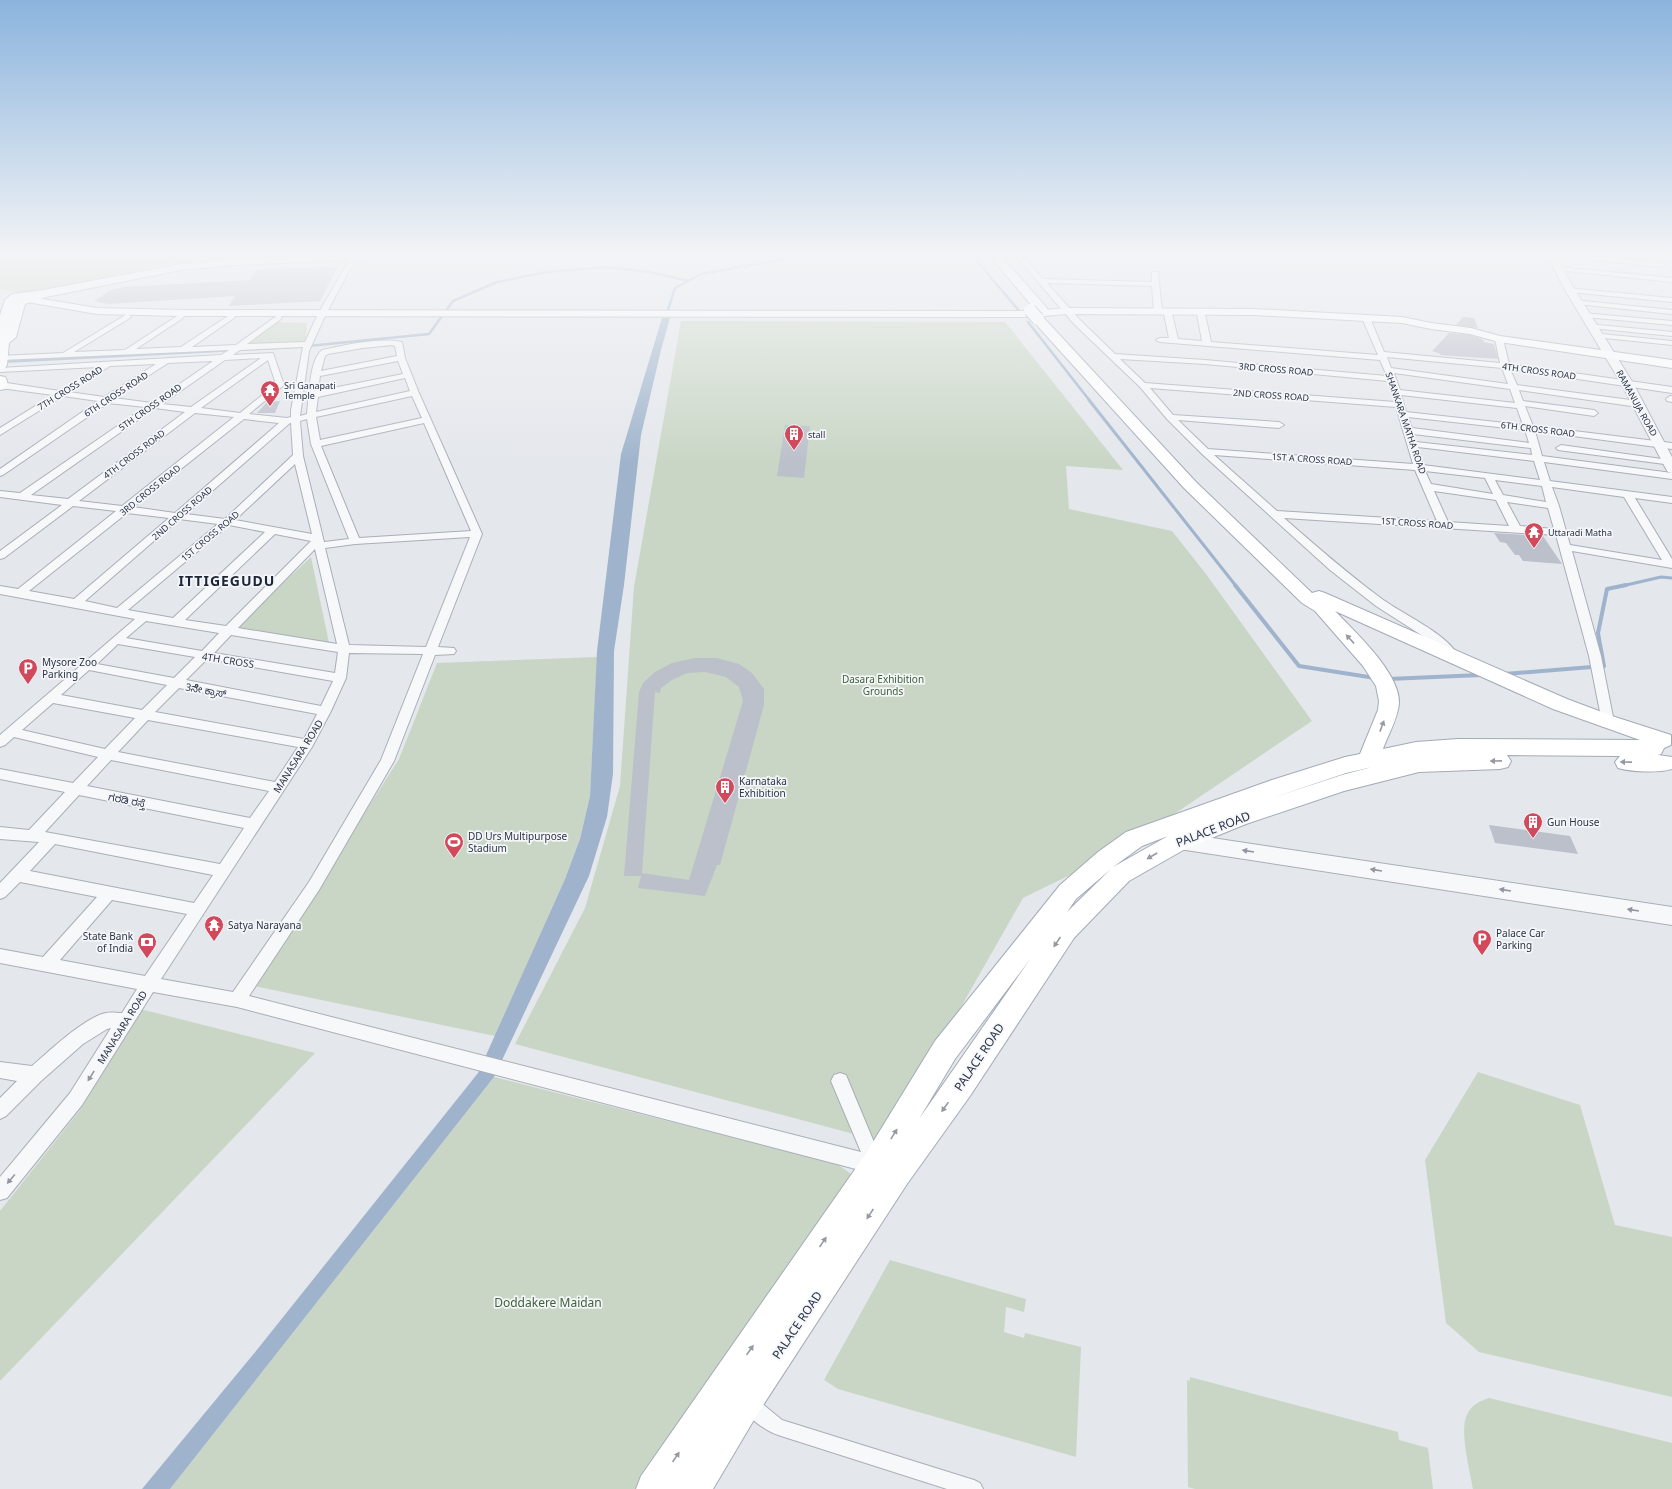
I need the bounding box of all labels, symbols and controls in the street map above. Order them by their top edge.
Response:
street label: 3RD CROSS ROAD [1238,359,1314,379]
street label: 4TH CROSS ROAD [1501,359,1577,383]
street label: 7TH CROSS ROAD [35,363,105,413]
street label: RAMANUJA ROAD [1613,367,1661,439]
street label: 6TH CROSS ROAD [81,368,151,420]
street label: SHANKARA MATHA ROAD [1382,370,1430,476]
temple icon: Sri Ganapati Temple [259,379,281,407]
place label: Sri Ganapati Temple [284,379,336,402]
street label: 5TH CROSS ROAD [116,380,185,434]
street label: 2ND CROSS ROAD [1233,386,1310,404]
street label: 6TH CROSS ROAD [1500,418,1576,440]
building icon: stall [783,423,805,451]
street label: 4TH CROSS ROAD [100,426,168,482]
place label: stall [808,428,825,441]
street label: 1ST A CROSS ROAD [1271,450,1353,468]
street label: 3RD CROSS ROAD [117,461,184,519]
street label: 2ND CROSS ROAD [149,483,215,543]
street label: 1ST CROSS ROAD [178,507,242,564]
street label: 1ST CROSS ROAD [1380,514,1454,532]
temple icon: Uttaradi Matha [1523,521,1545,549]
place label: Uttaradi Matha [1548,526,1612,539]
district label: ITTIGEGUDU [179,571,275,590]
one-way arrow [1345,634,1355,644]
street label: 4TH CROSS [201,649,256,671]
place label: Mysore Zoo Parking [42,655,97,681]
parking icon: Mysore Zoo Parking [17,657,39,685]
park label: Dasara Exhibition Grounds [842,672,924,698]
street label: 3ನೆೇ ಕ್ರಾಸ್ [184,680,228,701]
street label: MANASARA ROAD [270,717,326,795]
one-way arrow [1379,720,1385,732]
one-way arrow [1489,758,1502,764]
one-way arrow [1619,759,1632,765]
place label: Karnataka Exhibition [739,774,787,800]
building icon: Karnataka Exhibition [714,776,736,804]
street label: ಗರಡಿ ರಸ್ತೆ [107,790,148,812]
street label: PALACE ROAD [1173,807,1253,851]
building icon: Gun House [1522,811,1544,839]
place label: Gun House [1547,815,1600,829]
place label: DD Urs Multipurpose Stadium [468,829,567,855]
sports icon: DD Urs Multipurpose Stadium [443,831,465,859]
one-way arrow [1242,848,1254,854]
one-way arrow [1147,852,1158,859]
one-way arrow [1370,867,1383,873]
one-way arrow [1499,887,1511,893]
one-way arrow [1627,907,1640,913]
temple icon: Satya Narayana [203,914,225,942]
place label: Satya Narayana [228,918,301,932]
place label: Palace Car Parking [1496,926,1545,952]
parking icon: Palace Car Parking [1471,928,1493,956]
place label: State Bank of India [83,929,134,955]
bank icon: State Bank of India [136,931,158,959]
one-way arrow [1053,937,1061,947]
street label: MANASARA ROAD [94,988,150,1066]
street label: PALACE ROAD [950,1020,1008,1094]
one-way arrow [87,1070,94,1082]
one-way arrow [940,1102,949,1113]
one-way arrow [890,1129,898,1139]
one-way arrow [6,1173,15,1184]
one-way arrow [867,1208,874,1220]
one-way arrow [819,1237,827,1248]
street label: PALACE ROAD [768,1288,826,1362]
park label: Doddakere Maidan [494,1294,602,1311]
one-way arrow [746,1345,754,1355]
one-way arrow [672,1452,680,1462]

